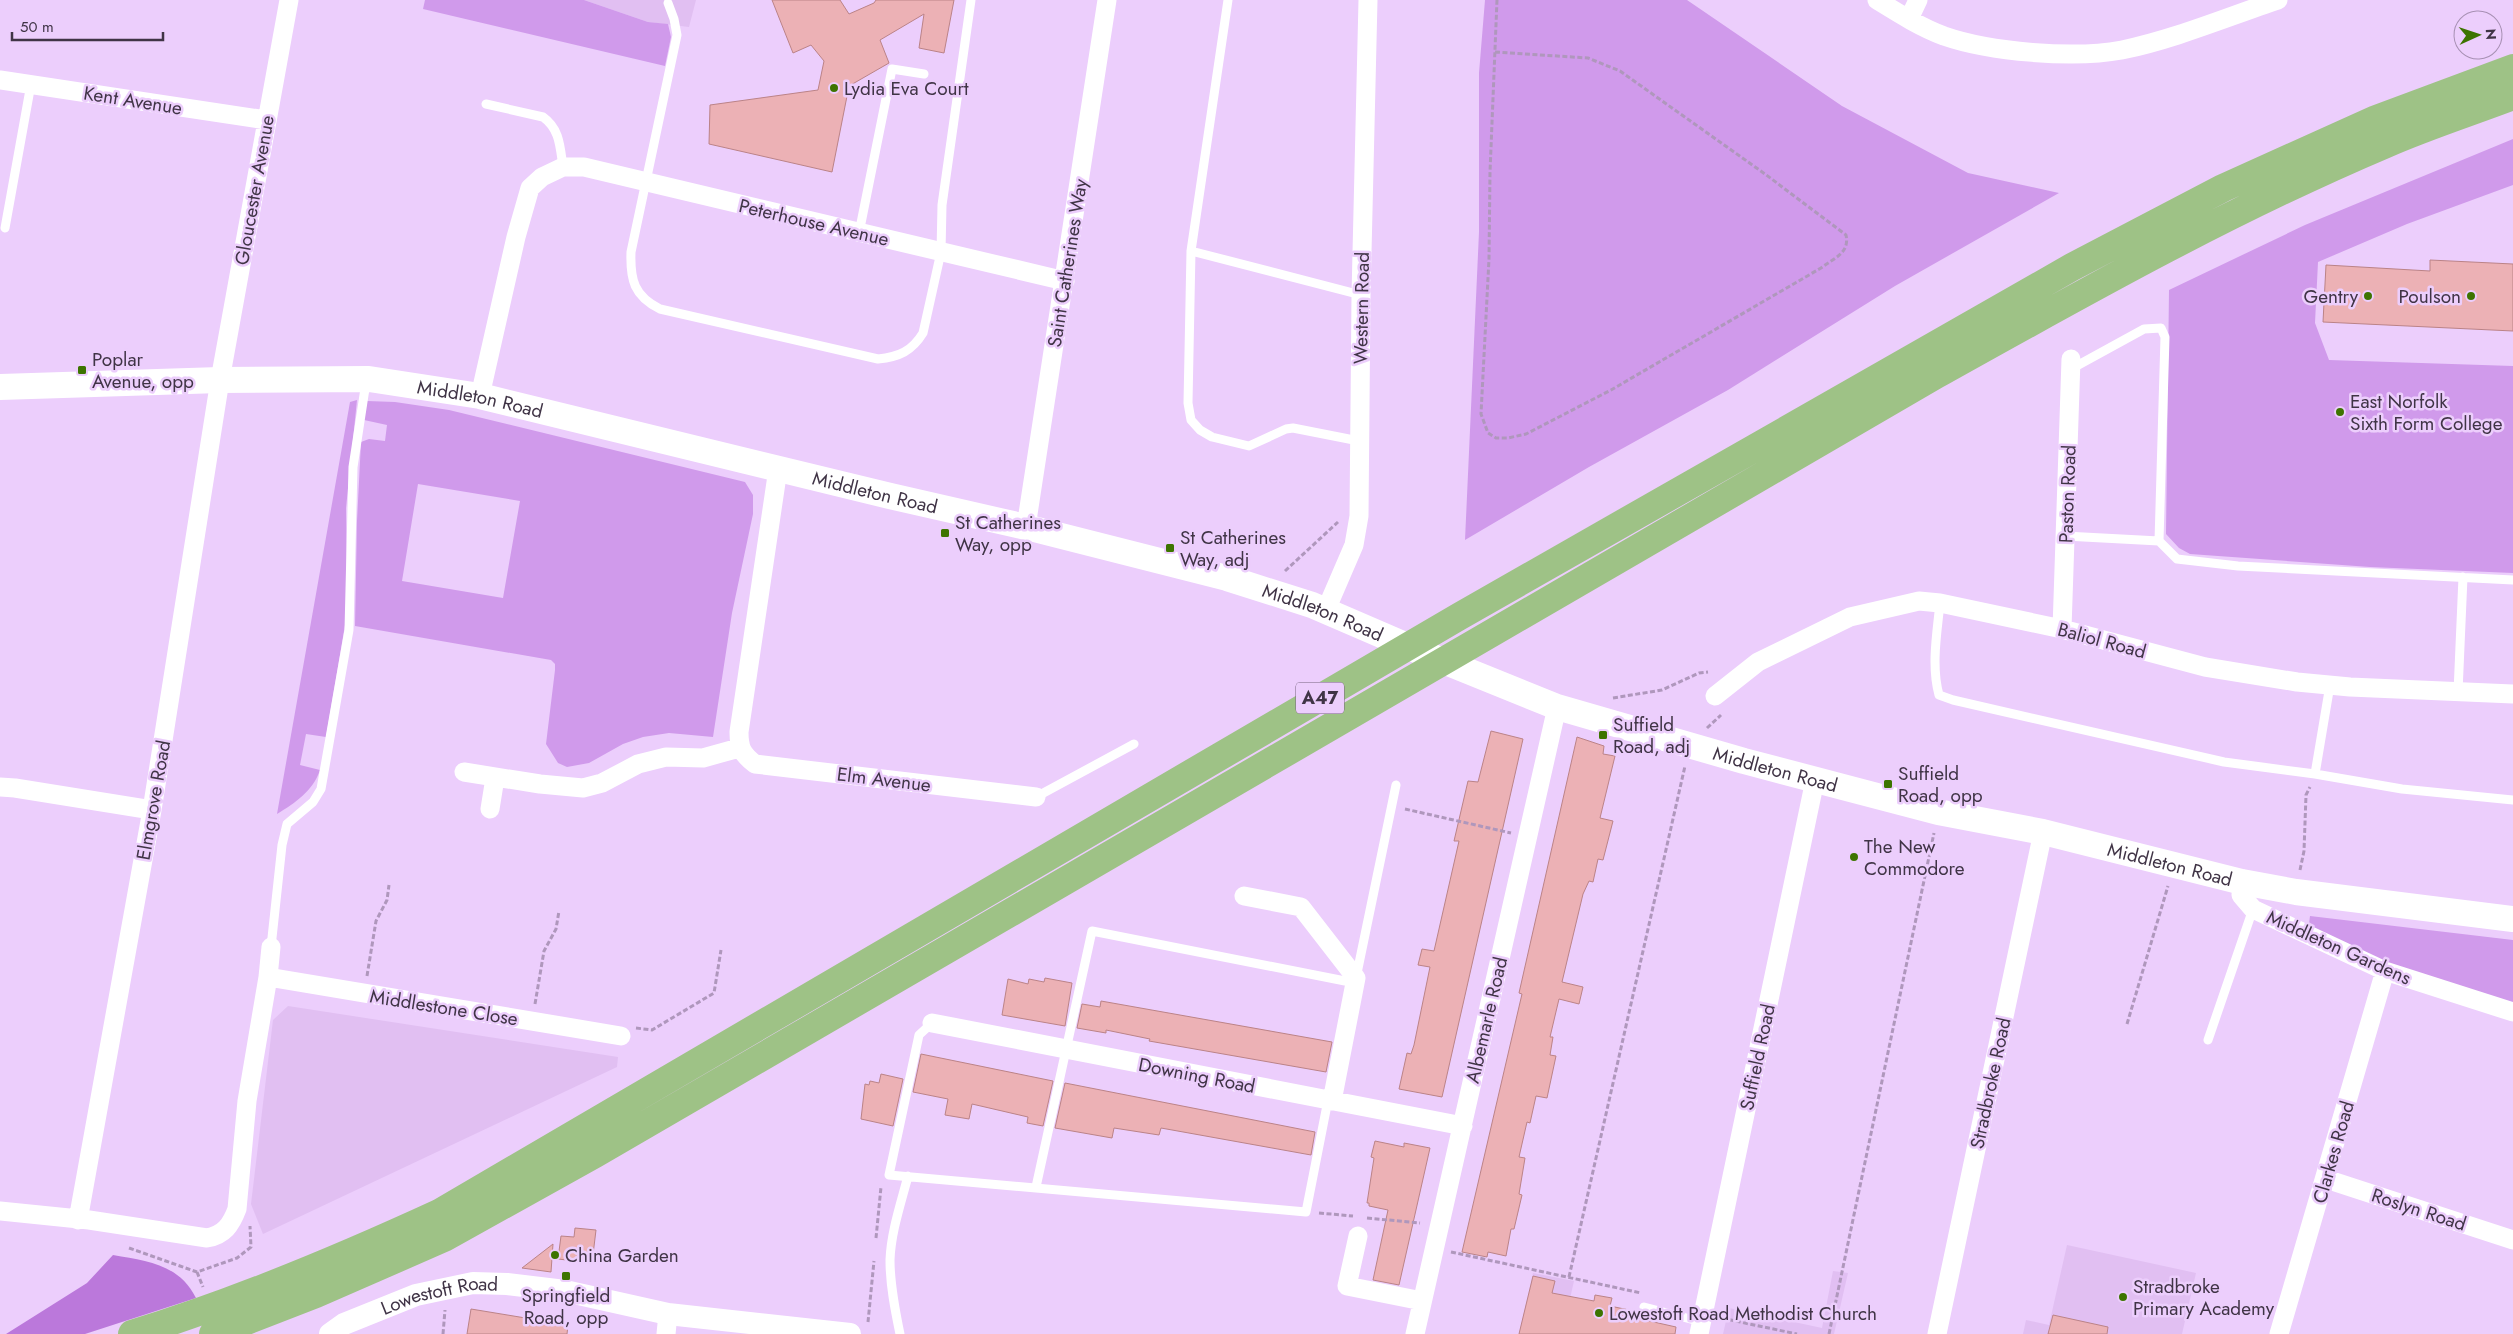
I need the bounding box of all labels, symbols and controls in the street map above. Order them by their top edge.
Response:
scale bar [12,10,164,42]
north arrow [2453,10,2503,60]
text: 50 m [20,16,54,38]
text: N [2481,28,2501,40]
place label: Lydia Eva Court [844,75,969,102]
street label: Kent Avenue [82,79,184,122]
marker: Lydia Eva Court [828,82,840,94]
street label: Gloucester Avenue [228,113,281,267]
street label: Saint Catherines Way [1041,176,1094,349]
street label: Peterhouse Avenue [736,192,892,253]
street label: Western Road [1347,252,1376,364]
place label: Gentry [2304,283,2359,310]
place label: Poulson [2398,283,2461,310]
marker: Gentry [2362,290,2374,302]
marker: Poulson [2465,290,2477,302]
place label: Poplar Avenue, opp [92,346,194,395]
marker: Poplar Avenue, opp [76,364,88,376]
street label: Middleton Road [415,374,546,425]
place label: East Norfolk Sixth Form College [2350,388,2503,437]
marker: East Norfolk Sixth Form College [2334,406,2346,418]
street label: Paston Road [2052,444,2083,544]
street label: Middleton Road [810,465,940,520]
place label: St Catherines Way, opp [955,509,1061,558]
place label: St Catherines Way, adj [1180,524,1286,573]
marker: St Catherines Way, opp [939,527,951,539]
marker: St Catherines Way, adj [1164,542,1176,554]
street label: Middleton Road [1259,577,1387,648]
street label: Baliol Road [2055,616,2149,665]
road number: A47 [1296,682,1344,714]
place label: Suffield Road, adj [1613,711,1690,760]
marker: Suffield Road, adj [1597,729,1609,741]
street label: Elmgrove Road [130,738,177,862]
street label: Middleton Road [1710,740,1841,799]
street label: Elm Avenue [835,760,933,799]
place label: Suffield Road, opp [1898,760,1983,809]
marker: Suffield Road, opp [1882,778,1894,790]
place label: The New Commodore [1864,833,1965,882]
street label: Middleton Road [2105,836,2235,893]
marker: The New Commodore [1848,851,1860,863]
street label: Middleton Gardens [2262,904,2416,992]
street label: Albemarle Road [1459,954,1514,1086]
street label: Middlestone Close [368,982,520,1033]
street label: Suffield Road [1733,1002,1782,1113]
street label: Stradbroke Road [1963,1015,2018,1151]
street label: Downing Road [1136,1051,1258,1100]
street label: Clarkes Road [2306,1098,2361,1206]
street label: Roslyn Road [2368,1181,2470,1237]
place label: China Garden [565,1242,679,1269]
marker: China Garden [549,1249,561,1261]
street label: Lowestoft Road [377,1269,498,1322]
marker: Springfield Road, opp [560,1270,572,1282]
place label: Stradbroke Primary Academy [2133,1273,2275,1322]
place label: Springfield Road, opp [522,1282,610,1331]
marker: Stradbroke Primary Academy [2117,1291,2129,1303]
place label: Lowestoft Road Methodist Church [1609,1300,1877,1327]
marker: Lowestoft Road Methodist Church [1593,1307,1605,1319]

